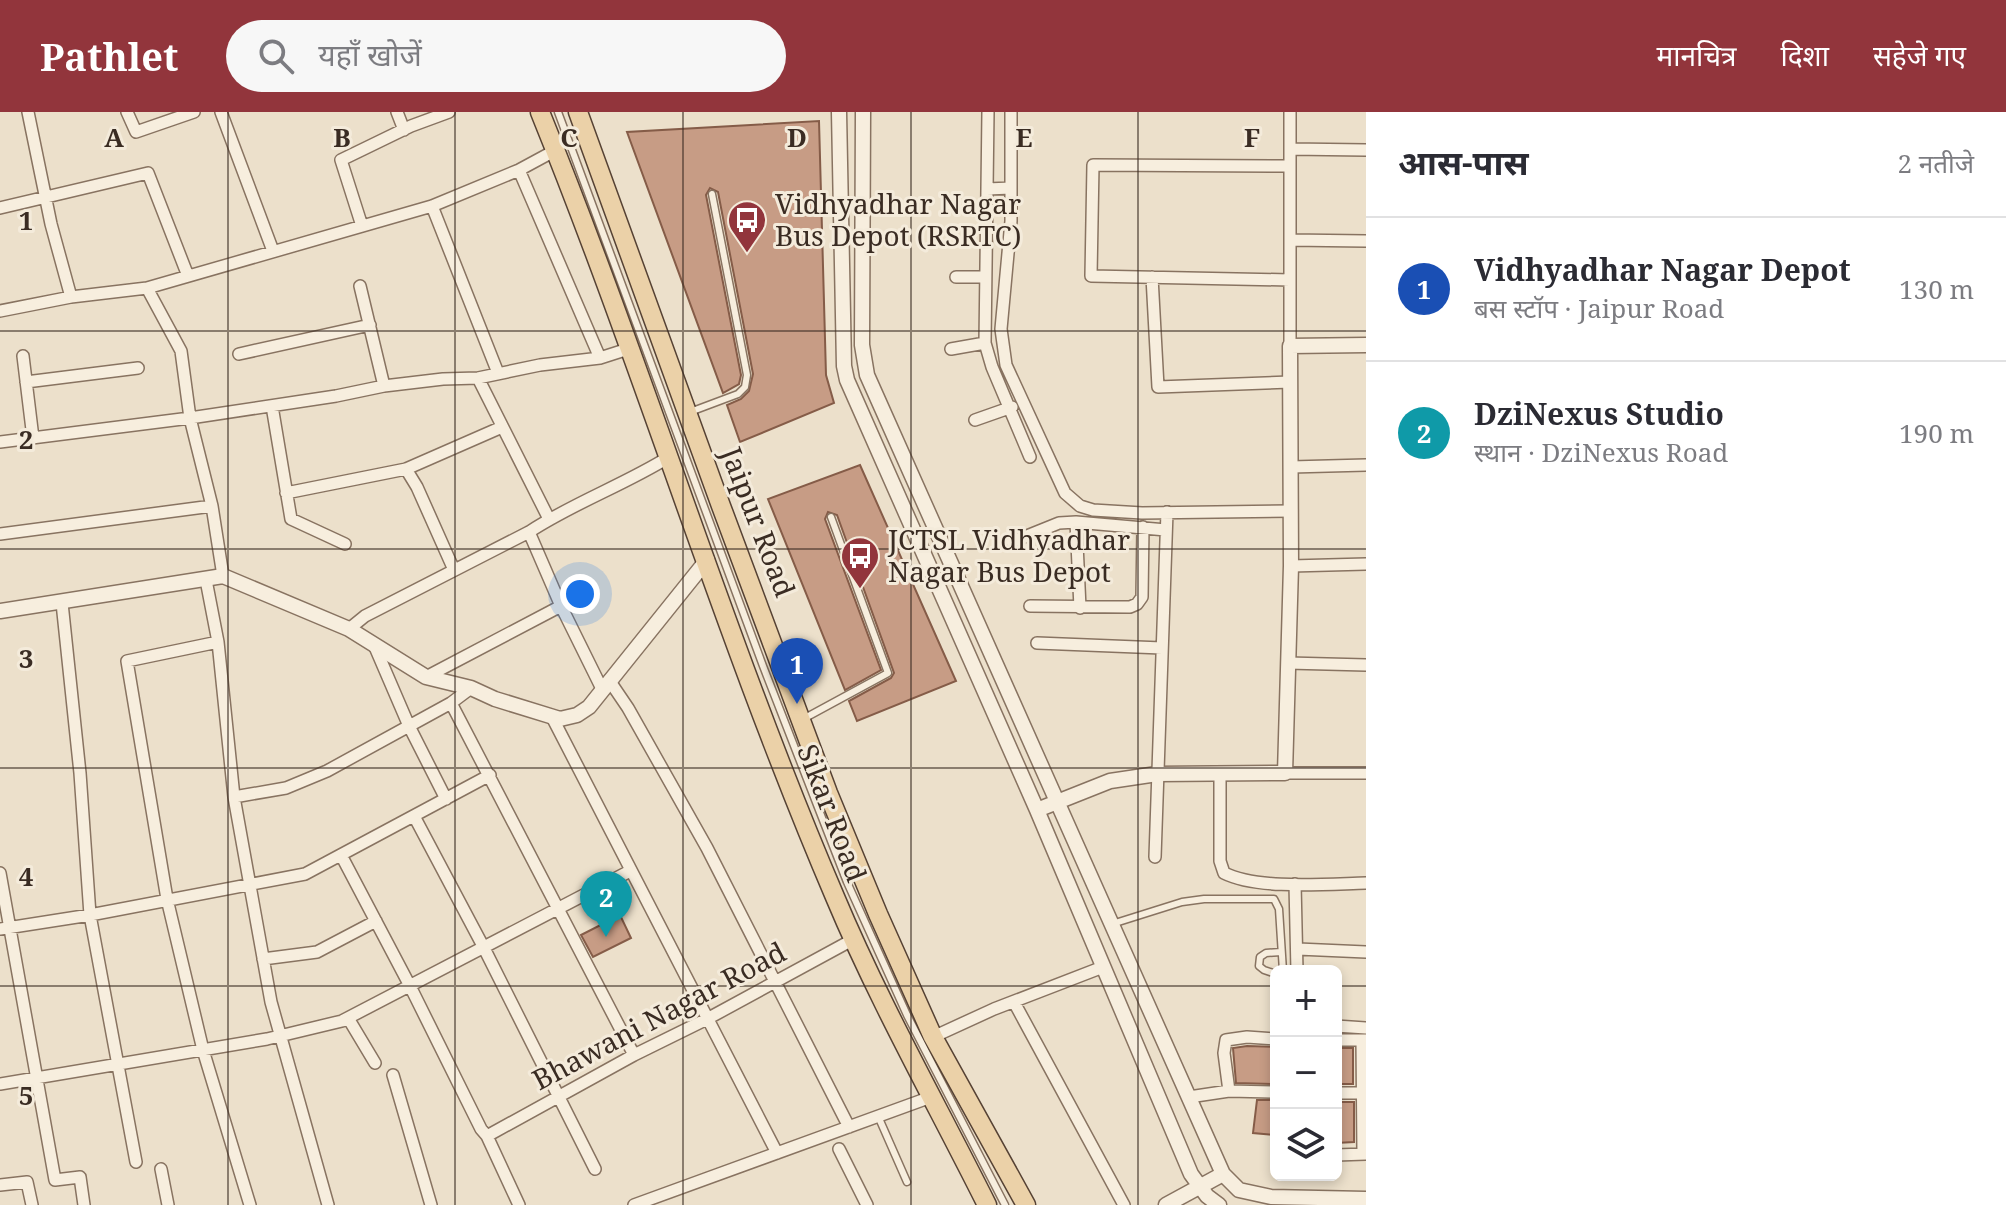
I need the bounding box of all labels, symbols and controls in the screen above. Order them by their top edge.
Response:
search box [226,20,786,92]
text: Pathlet [40,30,178,82]
icon: search [254,34,298,78]
text: यहाँ खोजें [318,34,422,75]
text: मानचित्र [1656,36,1736,74]
text: दिशा [1780,36,1829,74]
text: सहेजे गए [1873,36,1966,74]
text: A [104,119,124,155]
text: B [333,119,351,155]
text: C [560,119,578,155]
text: D [787,119,807,155]
text: E [1016,119,1033,155]
text: F [1244,119,1260,155]
text: आस-पास [1398,139,1529,185]
text: 2 नतीजे [1897,145,1974,181]
place label: Vidhyadhar Nagar Bus Depot (RSRTC) [775,184,1021,254]
bus stop icon: Vidhyadhar Nagar Bus Depot (RSRTC) [726,199,768,254]
text: 1 [19,202,33,238]
text: Vidhyadhar Nagar Depot [1474,249,1851,290]
text: 1 [1417,271,1431,307]
text: 130 m [1899,271,1974,307]
text: बस स्टॉप · Jaipur Road [1474,290,1724,326]
text: DziNexus Studio [1474,393,1724,434]
text: 2 [1417,415,1431,451]
text: 190 m [1899,415,1974,451]
text: 2 [19,421,33,457]
text: स्थान · DziNexus Road [1474,434,1728,470]
street label: Jaipur Road [713,440,805,602]
place label: JCTSL Vidhyadhar Nagar Bus Depot [887,520,1130,590]
bus stop icon: JCTSL Vidhyadhar Nagar Bus Depot [839,535,881,590]
your location [560,574,600,614]
pin: 1 [771,638,823,704]
text: 3 [19,640,33,676]
street label: Sikar Road [789,738,877,887]
text: 4 [19,858,34,894]
pin: 2 [580,871,632,937]
street label: Bhawani Nagar Road [525,932,792,1098]
map controls [1270,965,1342,1181]
button: + [1270,965,1342,1037]
button: − [1270,1037,1342,1109]
text: 5 [19,1077,33,1113]
button: layers [1270,1109,1342,1181]

